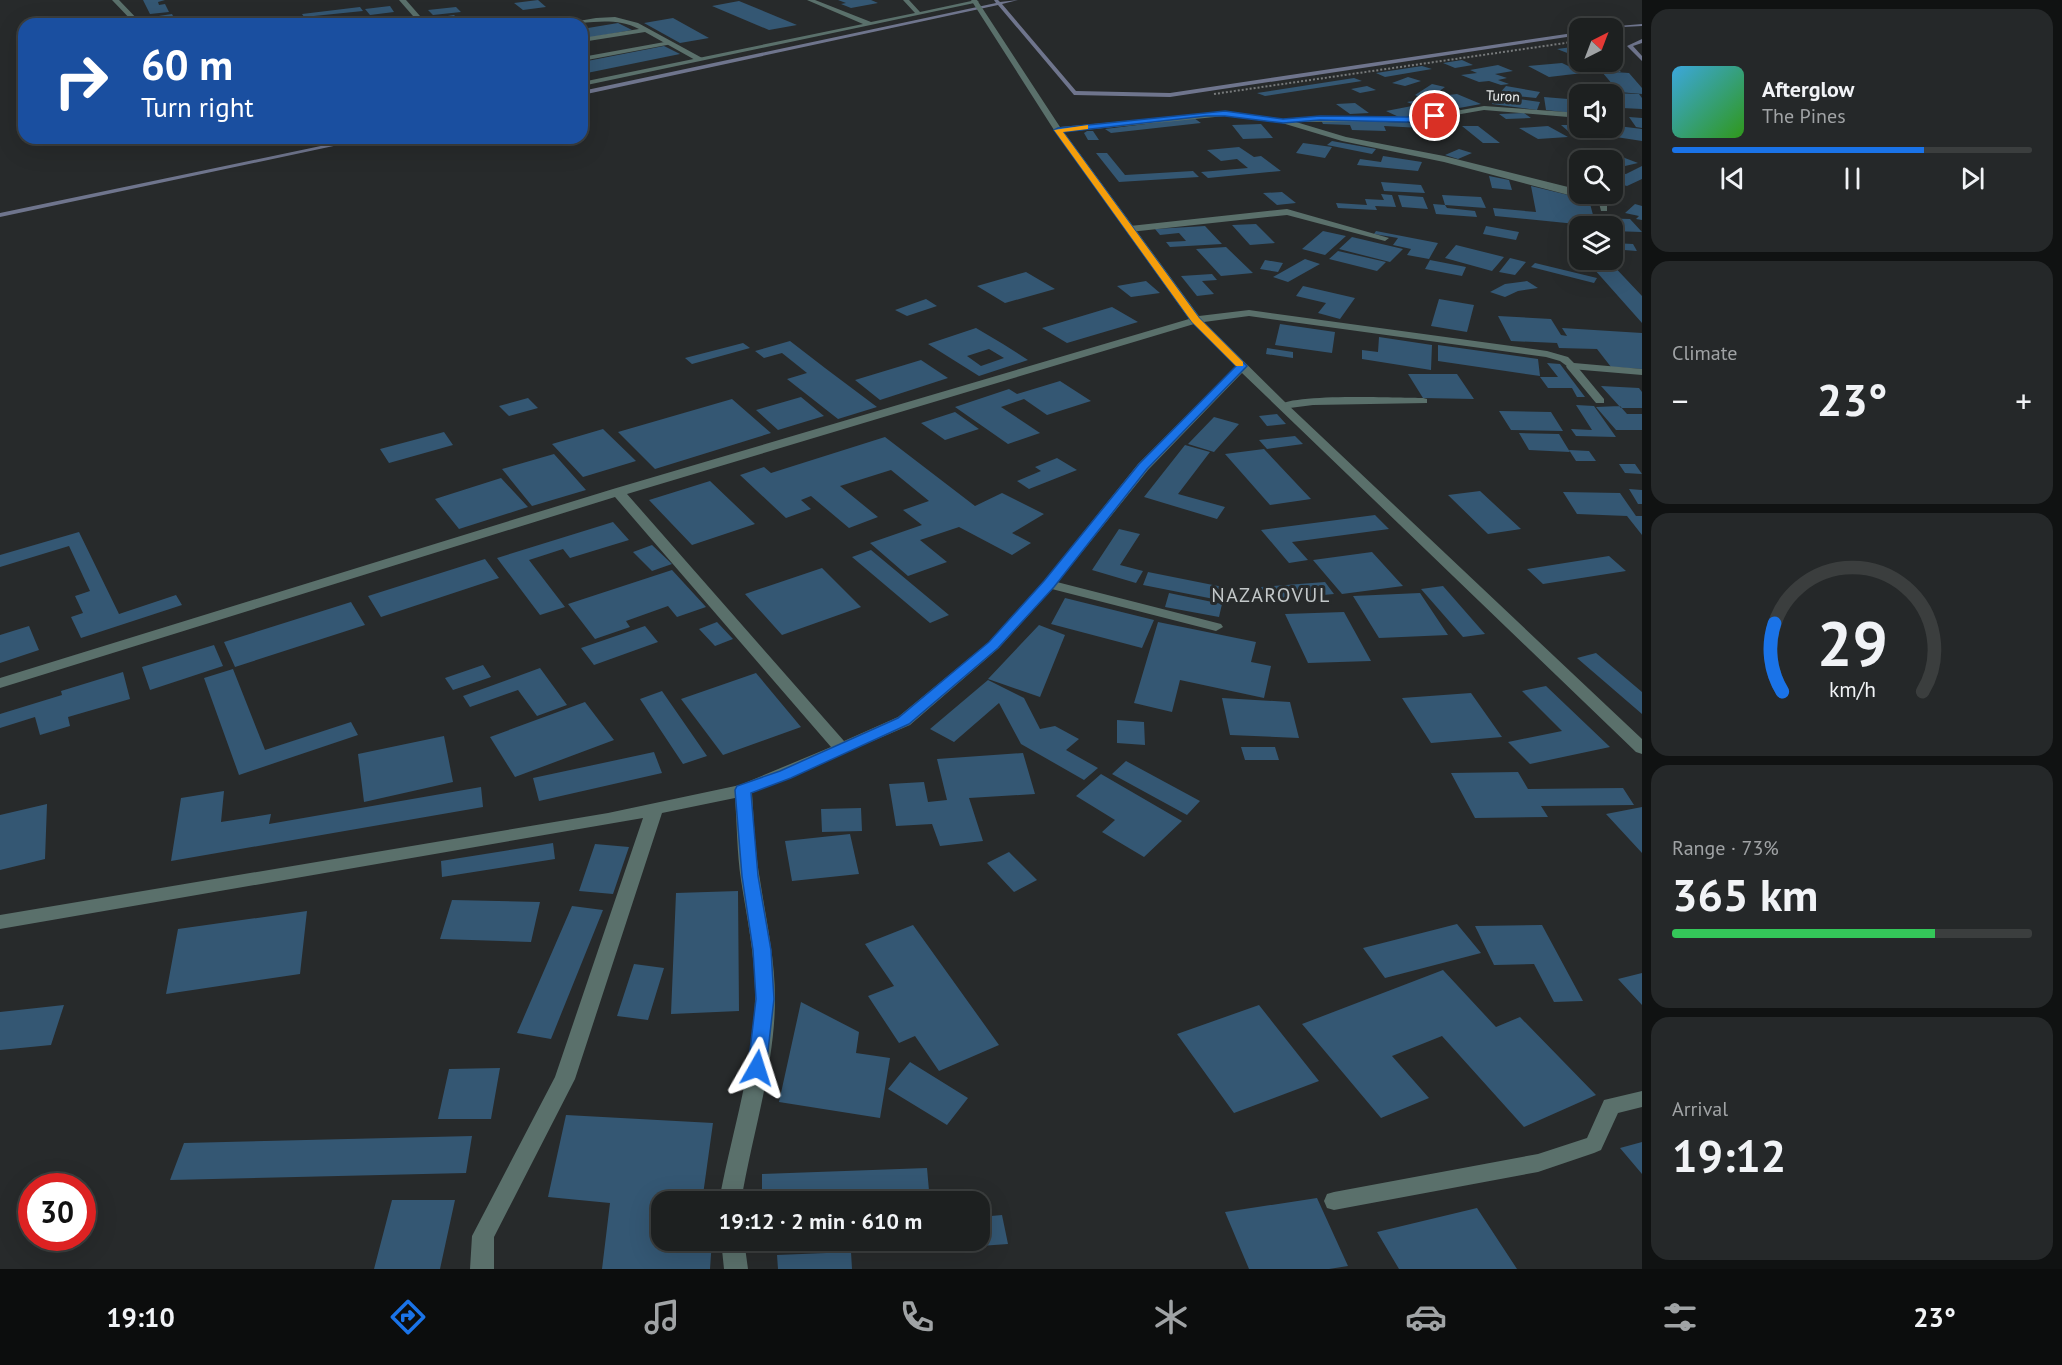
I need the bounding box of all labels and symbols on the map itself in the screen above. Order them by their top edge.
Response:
north arrow [1569,18,1623,72]
street label: Turon [1486,86,1520,106]
pin [1409,90,1460,141]
district label: NAZAROVUL [1211,582,1331,608]
position arrow [725,1036,789,1100]
speed limit sign: 30 [18,1173,96,1251]

